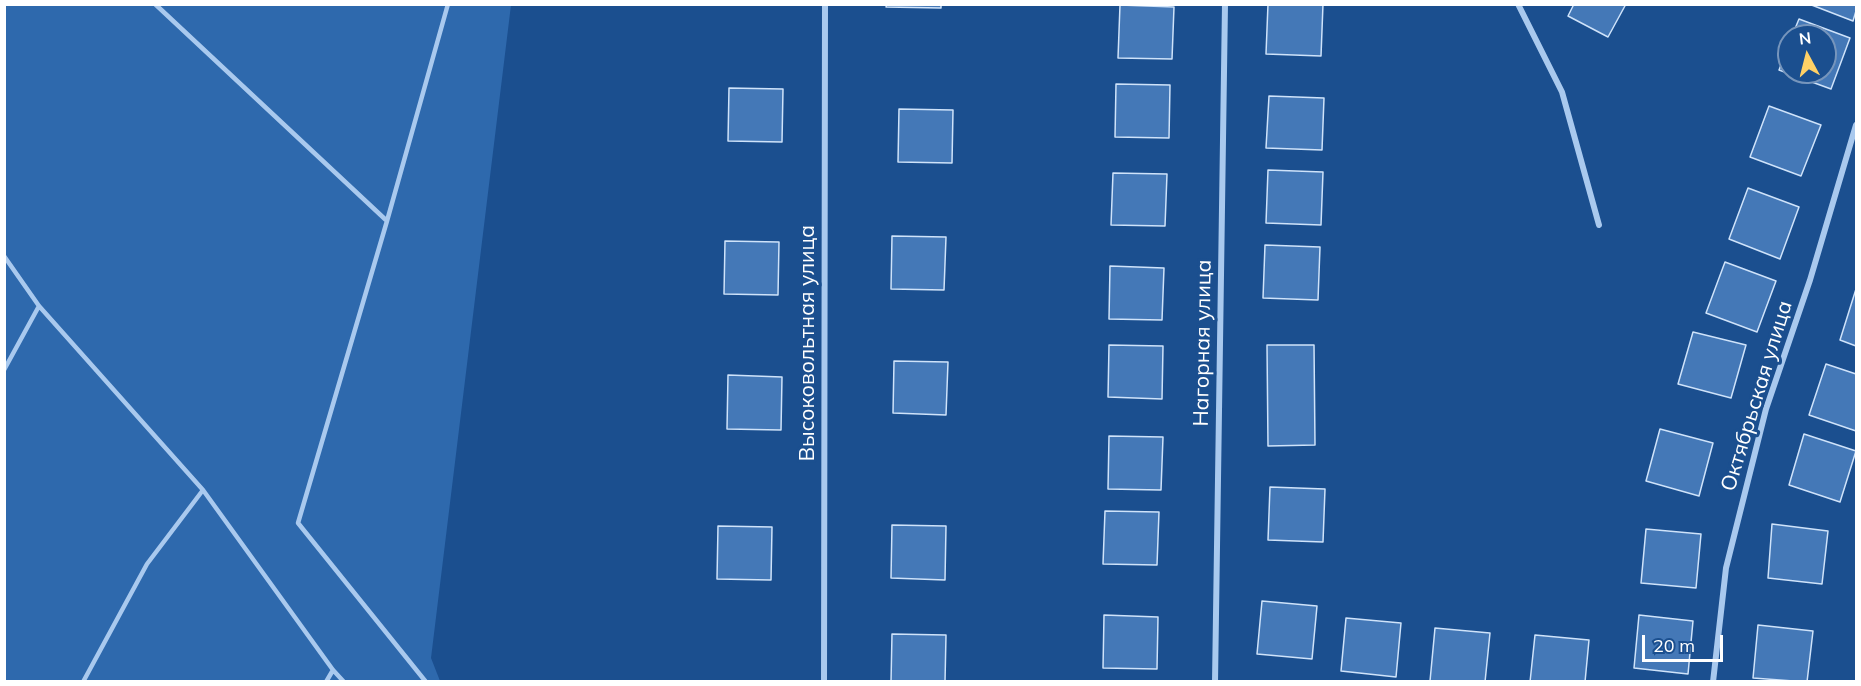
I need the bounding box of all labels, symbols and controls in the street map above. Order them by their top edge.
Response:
north arrow [1777,24,1837,84]
text: N [1798,27,1812,49]
street label: Высоковольтная улица [795,225,821,461]
street label: Нагорная улица [1189,259,1217,427]
street label: Октябрьская улица [1716,298,1798,494]
scale bar [1645,623,1726,661]
text: 20 m [1653,634,1695,657]

